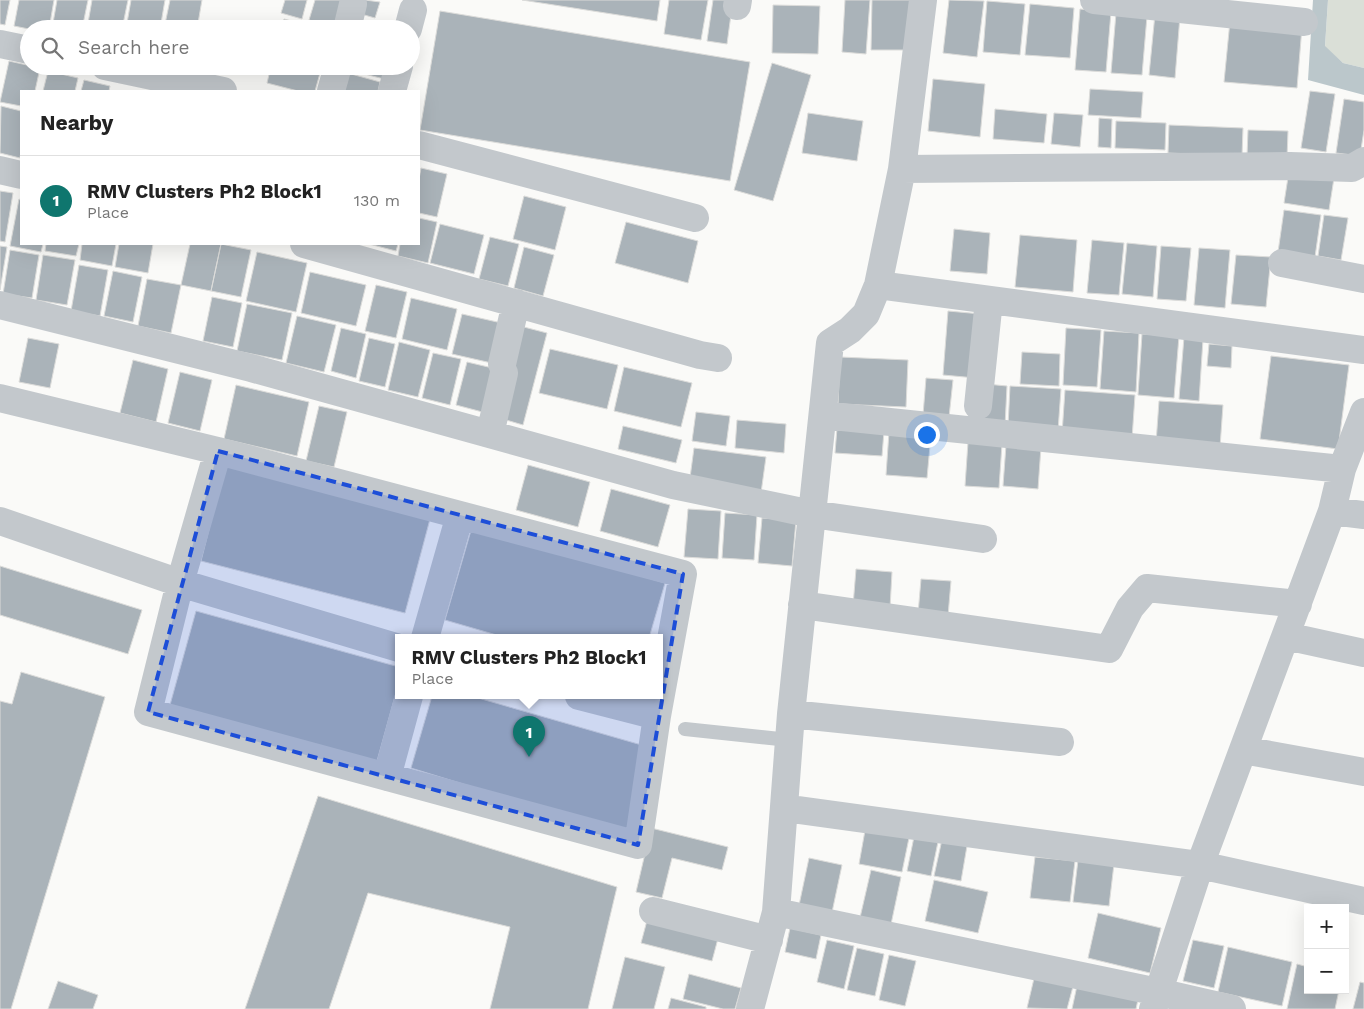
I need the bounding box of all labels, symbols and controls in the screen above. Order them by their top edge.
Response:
search box [20,20,420,75]
icon: search [38,34,66,62]
text: Search here [78,36,189,59]
text: Nearby [40,110,113,135]
text: RMV Clusters Ph2 Block1 [87,180,322,203]
text: 1 [53,191,59,210]
text: 130 m [354,191,400,210]
text: Place [87,203,129,222]
your location [914,422,940,448]
popup [395,634,663,699]
text: RMV Clusters Ph2 Block1 [412,646,646,669]
text: Place [412,669,454,688]
pin: 1 [513,716,545,757]
map controls [1304,904,1349,994]
button: + [1304,904,1349,949]
button: − [1304,949,1349,994]

